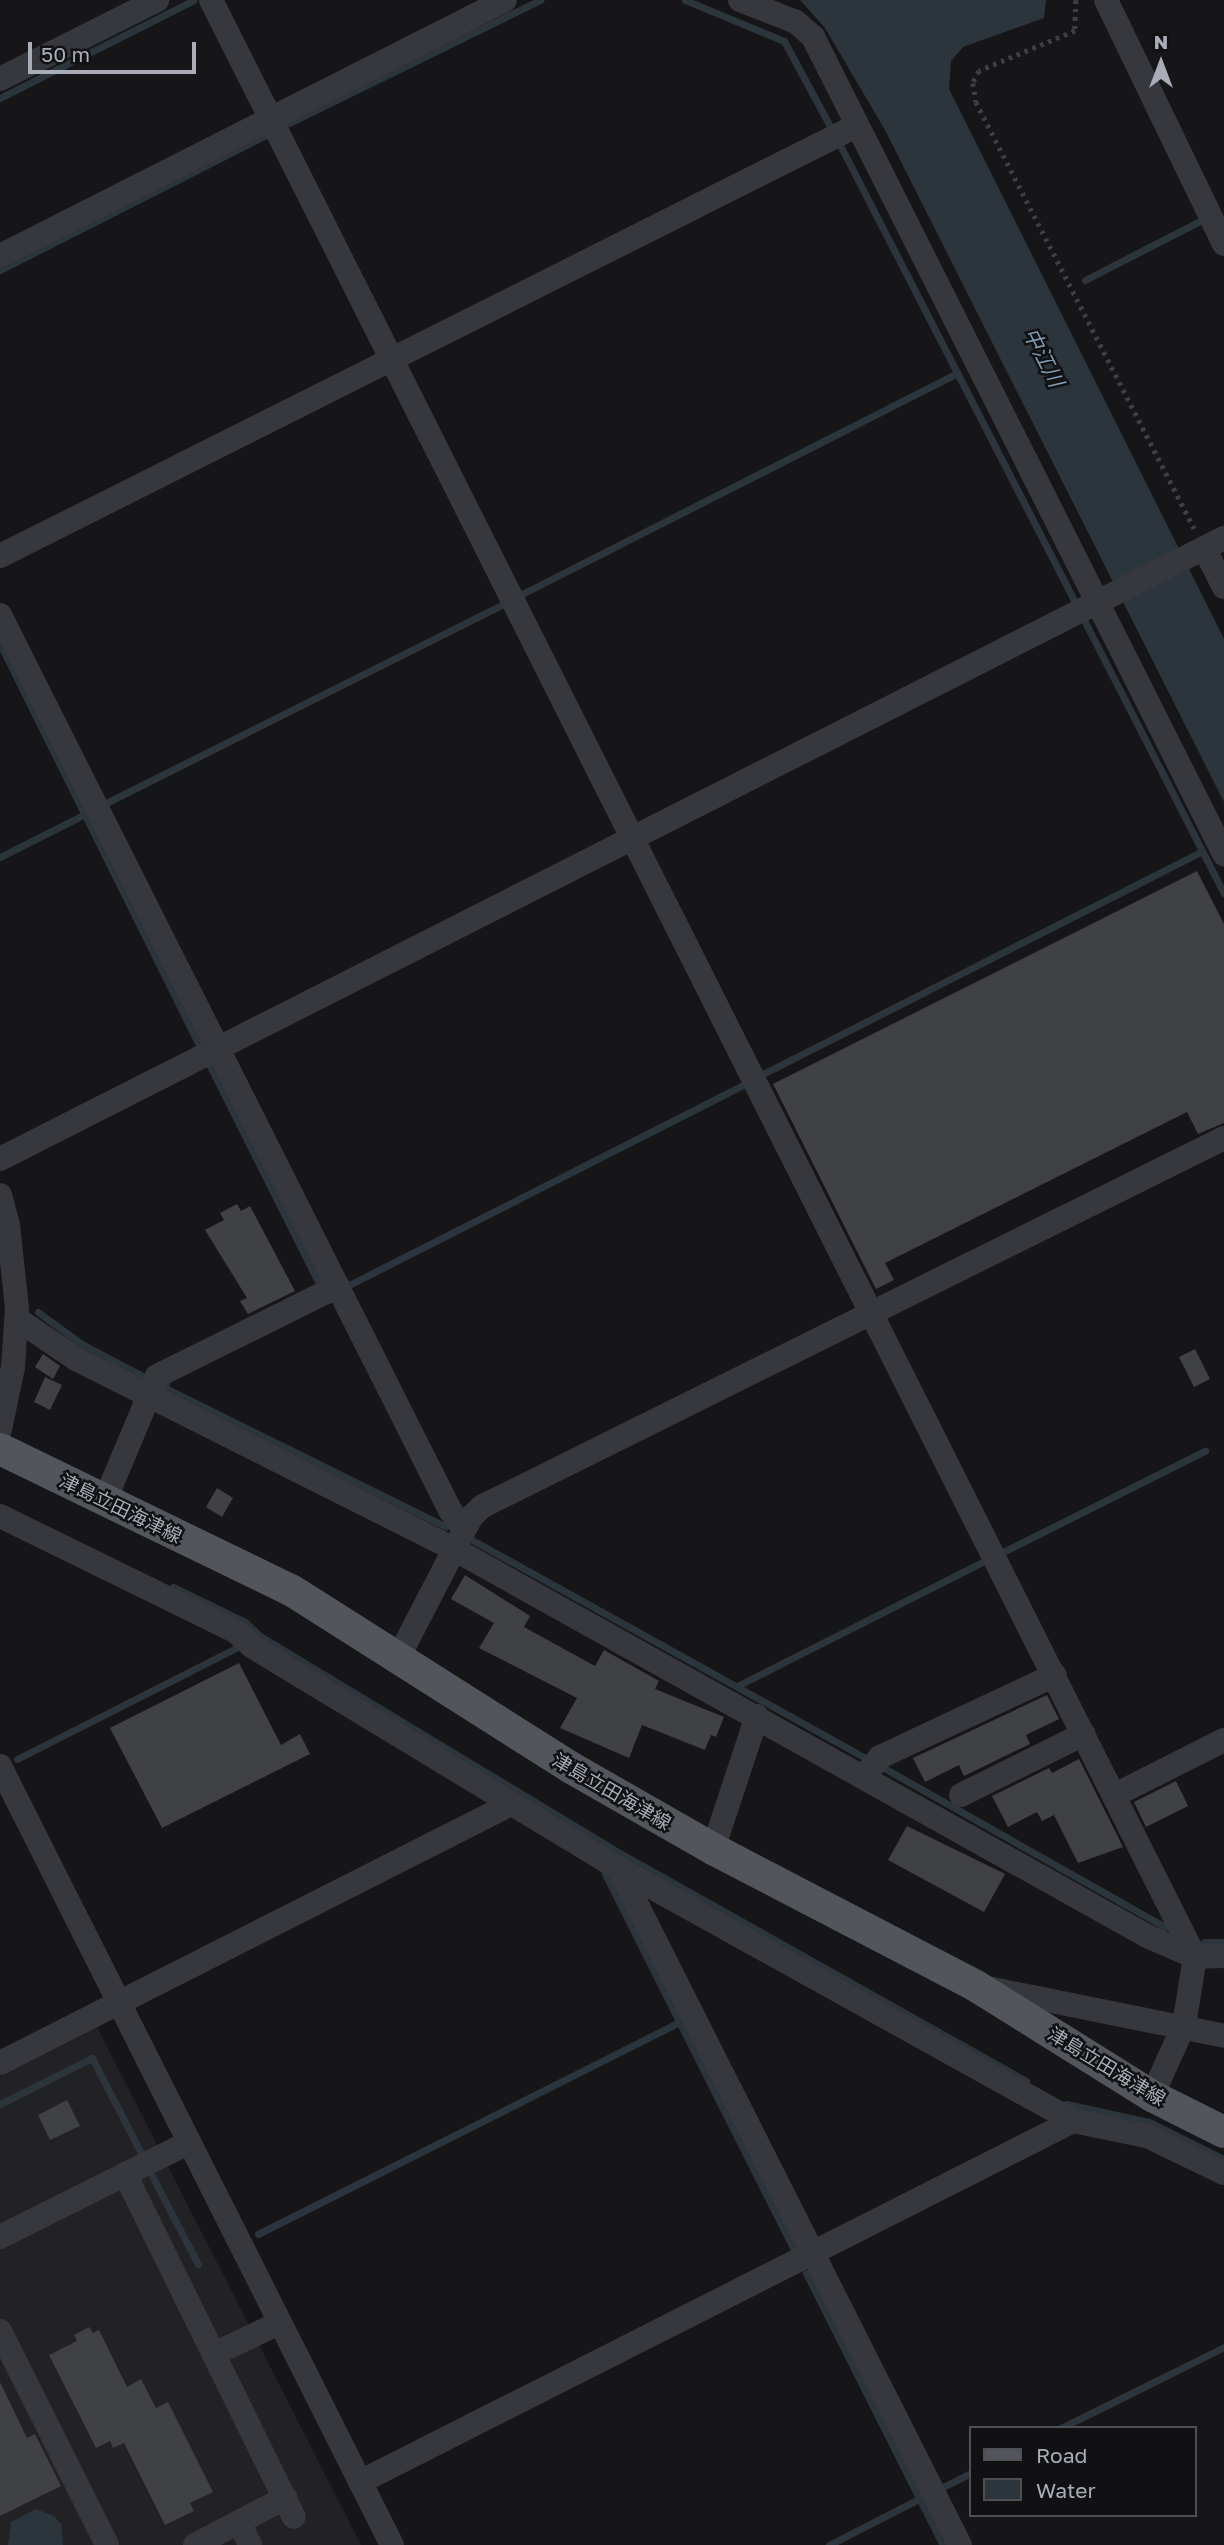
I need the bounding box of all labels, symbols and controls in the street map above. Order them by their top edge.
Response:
scale bar [32,28,200,72]
north arrow [1126,28,1196,98]
text: N [1154,30,1168,53]
text: 50 m [41,41,90,67]
water label: 中江川 [1018,323,1070,391]
street label: 津島立田海津線 [56,1469,186,1547]
street label: 津島立田海津線 [549,1748,675,1834]
street label: 津島立田海津線 [1044,2022,1170,2110]
legend [968,2426,1196,2517]
text: Road [1036,2442,1087,2468]
text: Water [1036,2477,1096,2503]

